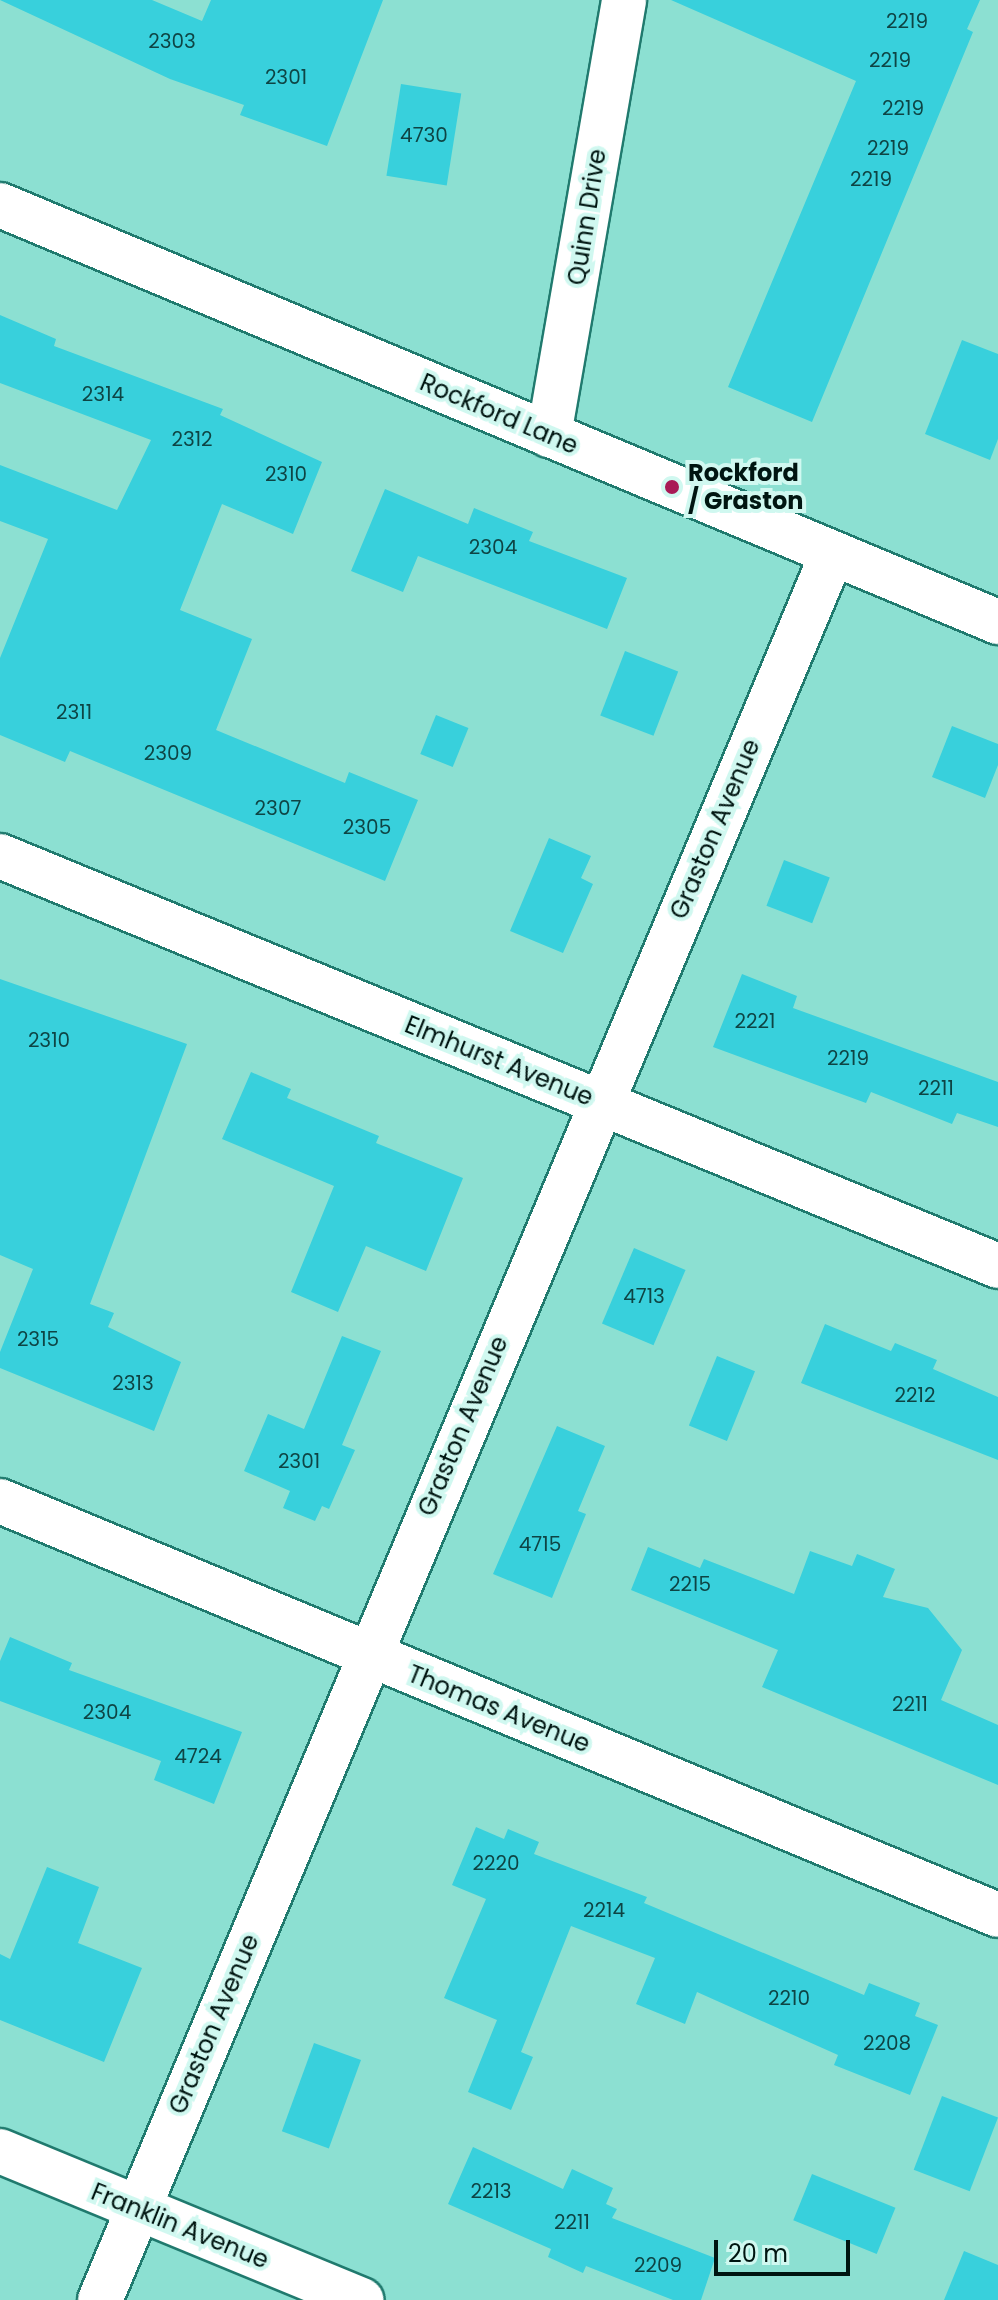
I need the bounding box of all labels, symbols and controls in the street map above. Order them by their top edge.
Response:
house number: 2219 [886,9,928,33]
house number: 2303 [148,29,196,53]
house number: 2219 [869,48,911,72]
house number: 2301 [265,65,307,89]
house number: 2219 [882,96,924,120]
house number: 4730 [400,123,448,147]
house number: 2219 [867,136,909,160]
street label: Quinn Drive [562,147,612,287]
house number: 2219 [850,167,892,191]
street label: Rockford Lane [416,368,582,460]
house number: 2314 [82,382,124,406]
house number: 2312 [171,427,213,451]
place label: Rockford / Graston [688,459,803,515]
house number: 2310 [265,462,307,486]
marker: Rockford / Graston [663,478,681,496]
house number: 2304 [469,535,517,559]
house number: 2311 [56,700,92,724]
street label: Graston Avenue [664,735,766,923]
house number: 2309 [144,741,192,765]
house number: 2307 [255,796,301,820]
house number: 2305 [343,815,391,839]
house number: 2221 [735,1009,775,1033]
street label: Elmhurst Avenue [401,1010,597,1112]
house number: 2310 [28,1028,70,1052]
house number: 2219 [827,1046,869,1070]
house number: 2211 [918,1076,954,1100]
house number: 4713 [623,1284,665,1308]
house number: 2315 [17,1327,59,1351]
street label: Graston Avenue [412,1332,514,1520]
house number: 2313 [112,1371,154,1395]
house number: 2212 [895,1383,935,1407]
house number: 2301 [278,1449,320,1473]
house number: 4715 [519,1532,561,1556]
house number: 2215 [669,1572,711,1596]
street label: Thomas Avenue [404,1659,594,1759]
house number: 2211 [892,1692,928,1716]
house number: 2304 [83,1700,131,1724]
house number: 4724 [174,1744,222,1768]
house number: 2220 [472,1851,520,1875]
house number: 2214 [583,1898,625,1922]
street label: Graston Avenue [163,1930,265,2118]
house number: 2210 [768,1986,810,2010]
house number: 2208 [863,2031,911,2055]
street label: Franklin Avenue [87,2177,273,2275]
house number: 2213 [470,2179,512,2203]
house number: 2211 [554,2210,590,2234]
scale bar [718,2224,854,2274]
text: 20 m [728,2237,788,2270]
house number: 2209 [634,2253,682,2277]

